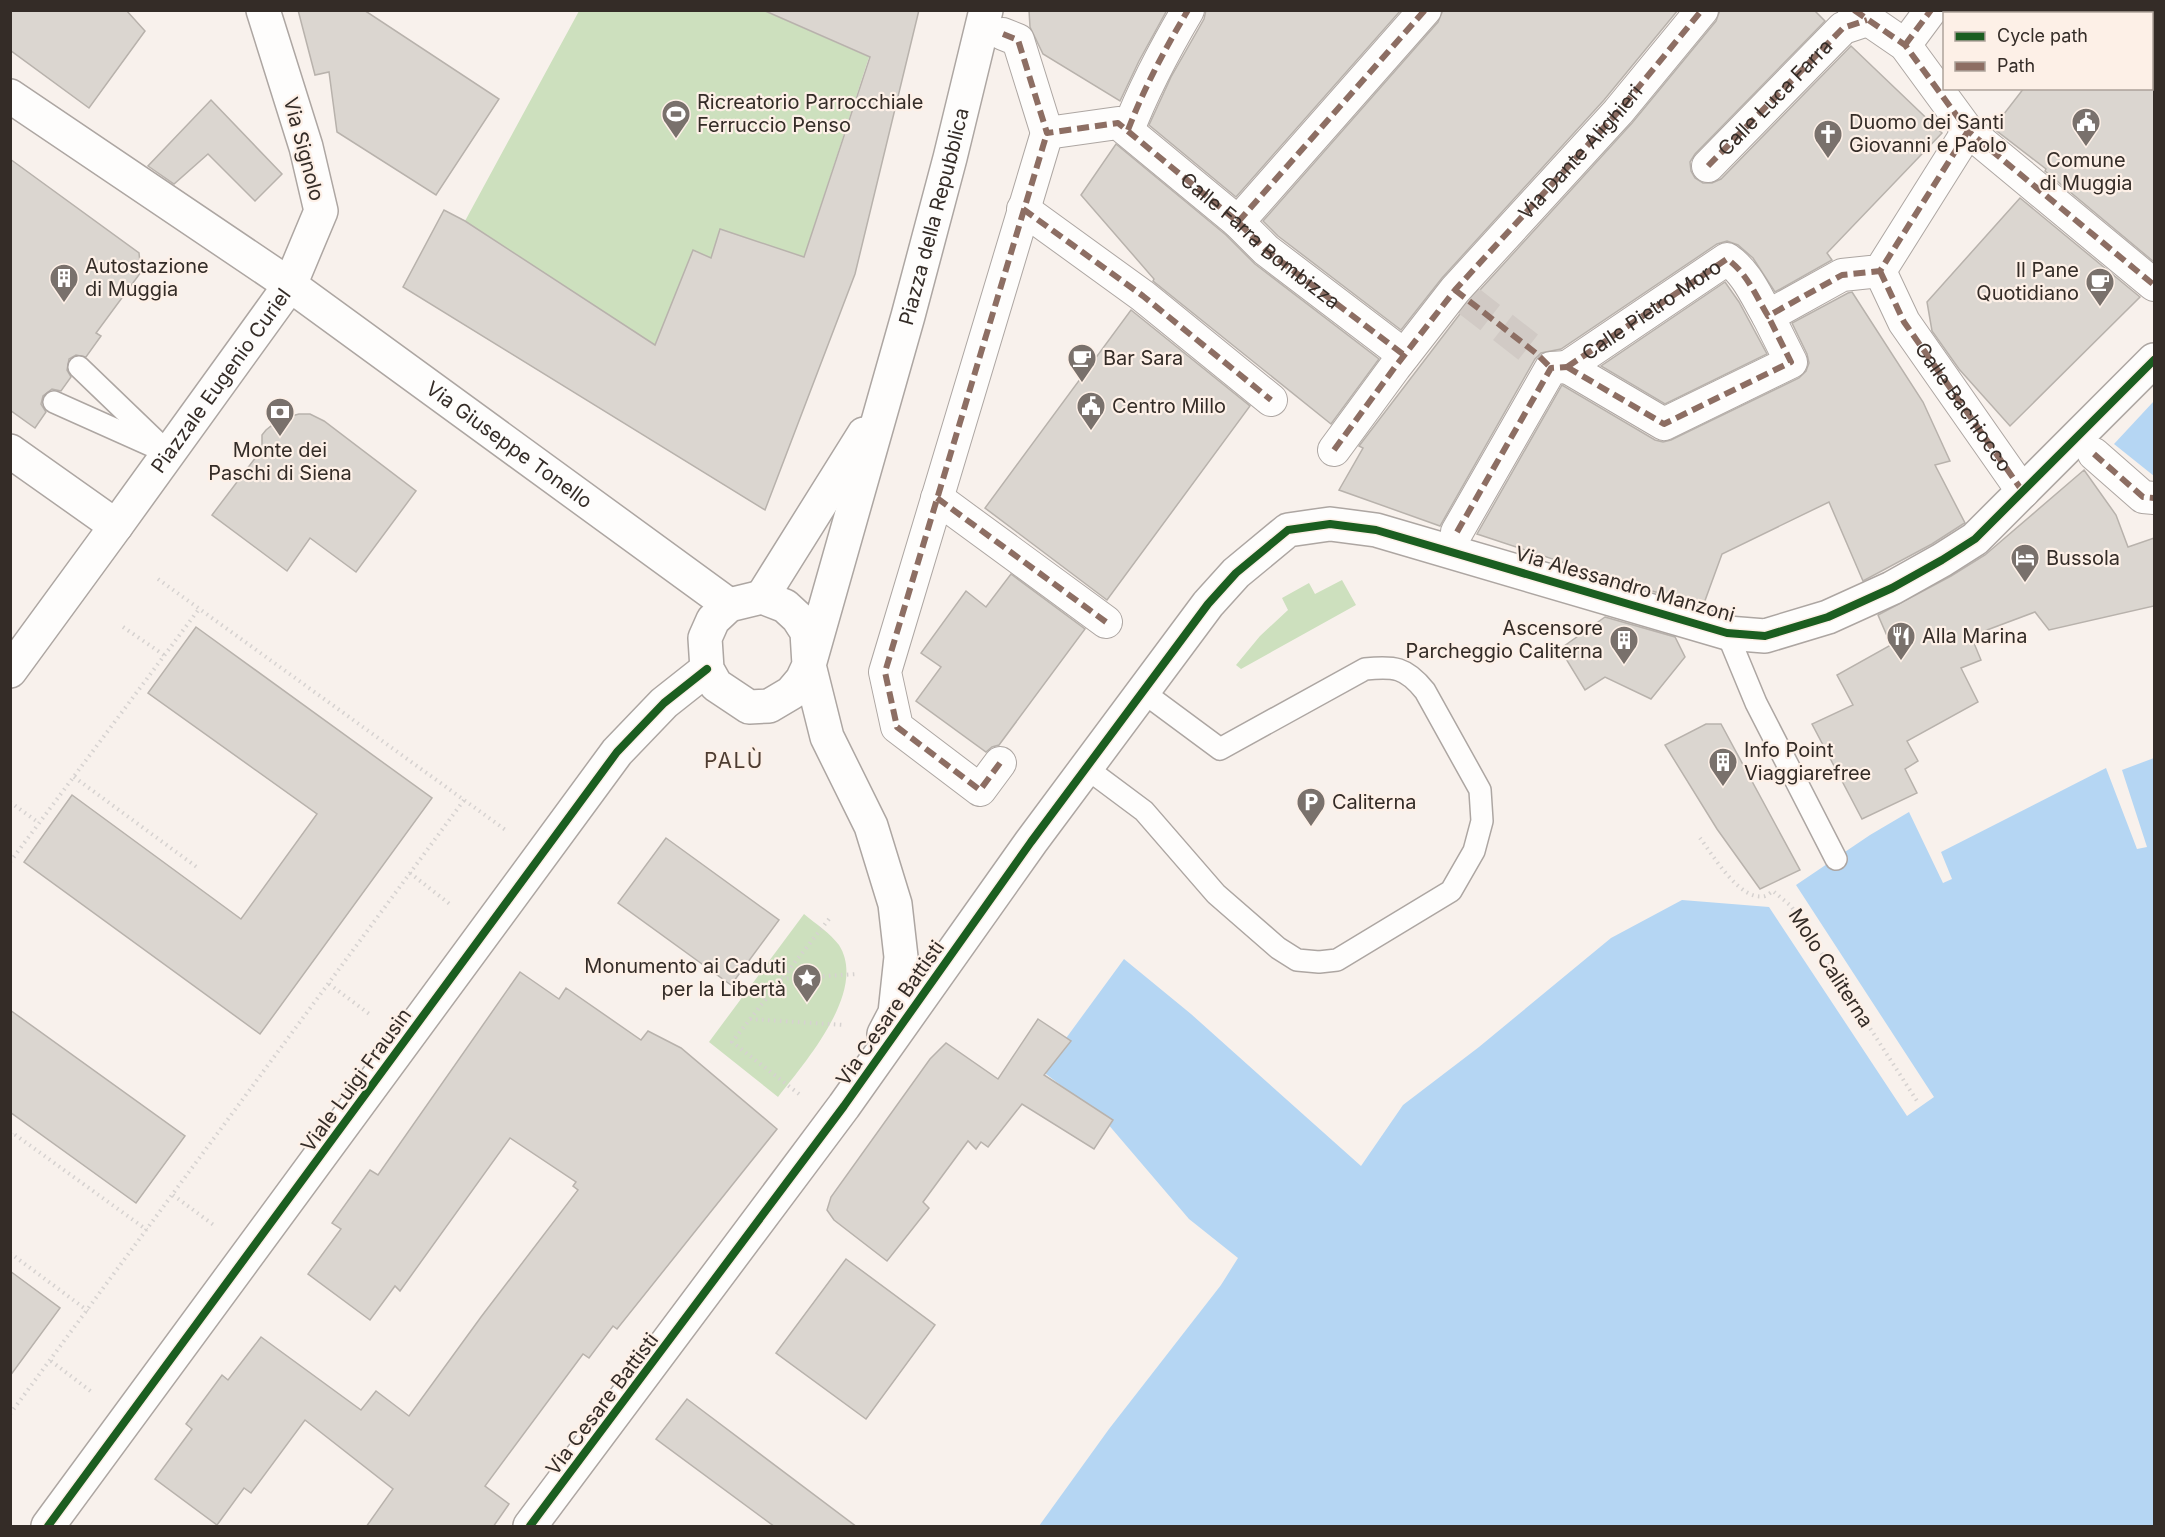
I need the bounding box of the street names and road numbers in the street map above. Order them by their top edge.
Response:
street label: Calle Luca Farra [1713,34,1837,161]
street label: Via Dante Alighieri [1513,80,1647,225]
street label: Via Signolo [279,95,329,203]
street label: Piazza della Repubblica [894,105,974,328]
street label: Calle Farra Bombizza [1175,167,1345,314]
street label: Calle Pietro Moro [1577,254,1726,365]
street label: Piazzale Eugenio Curiel [146,284,296,478]
street label: Calle Bachiocco [1910,338,2017,476]
street label: Via Giuseppe Tonello [421,376,597,513]
street label: Via Alessandro Manzoni [1512,541,1738,627]
street label: Molo Caliterna [1784,904,1878,1032]
street label: Via Cesare Battisti [831,936,949,1090]
street label: Viale Luigi Frausin [296,1003,416,1157]
street label: Via Cesare Battisti [541,1328,663,1480]

